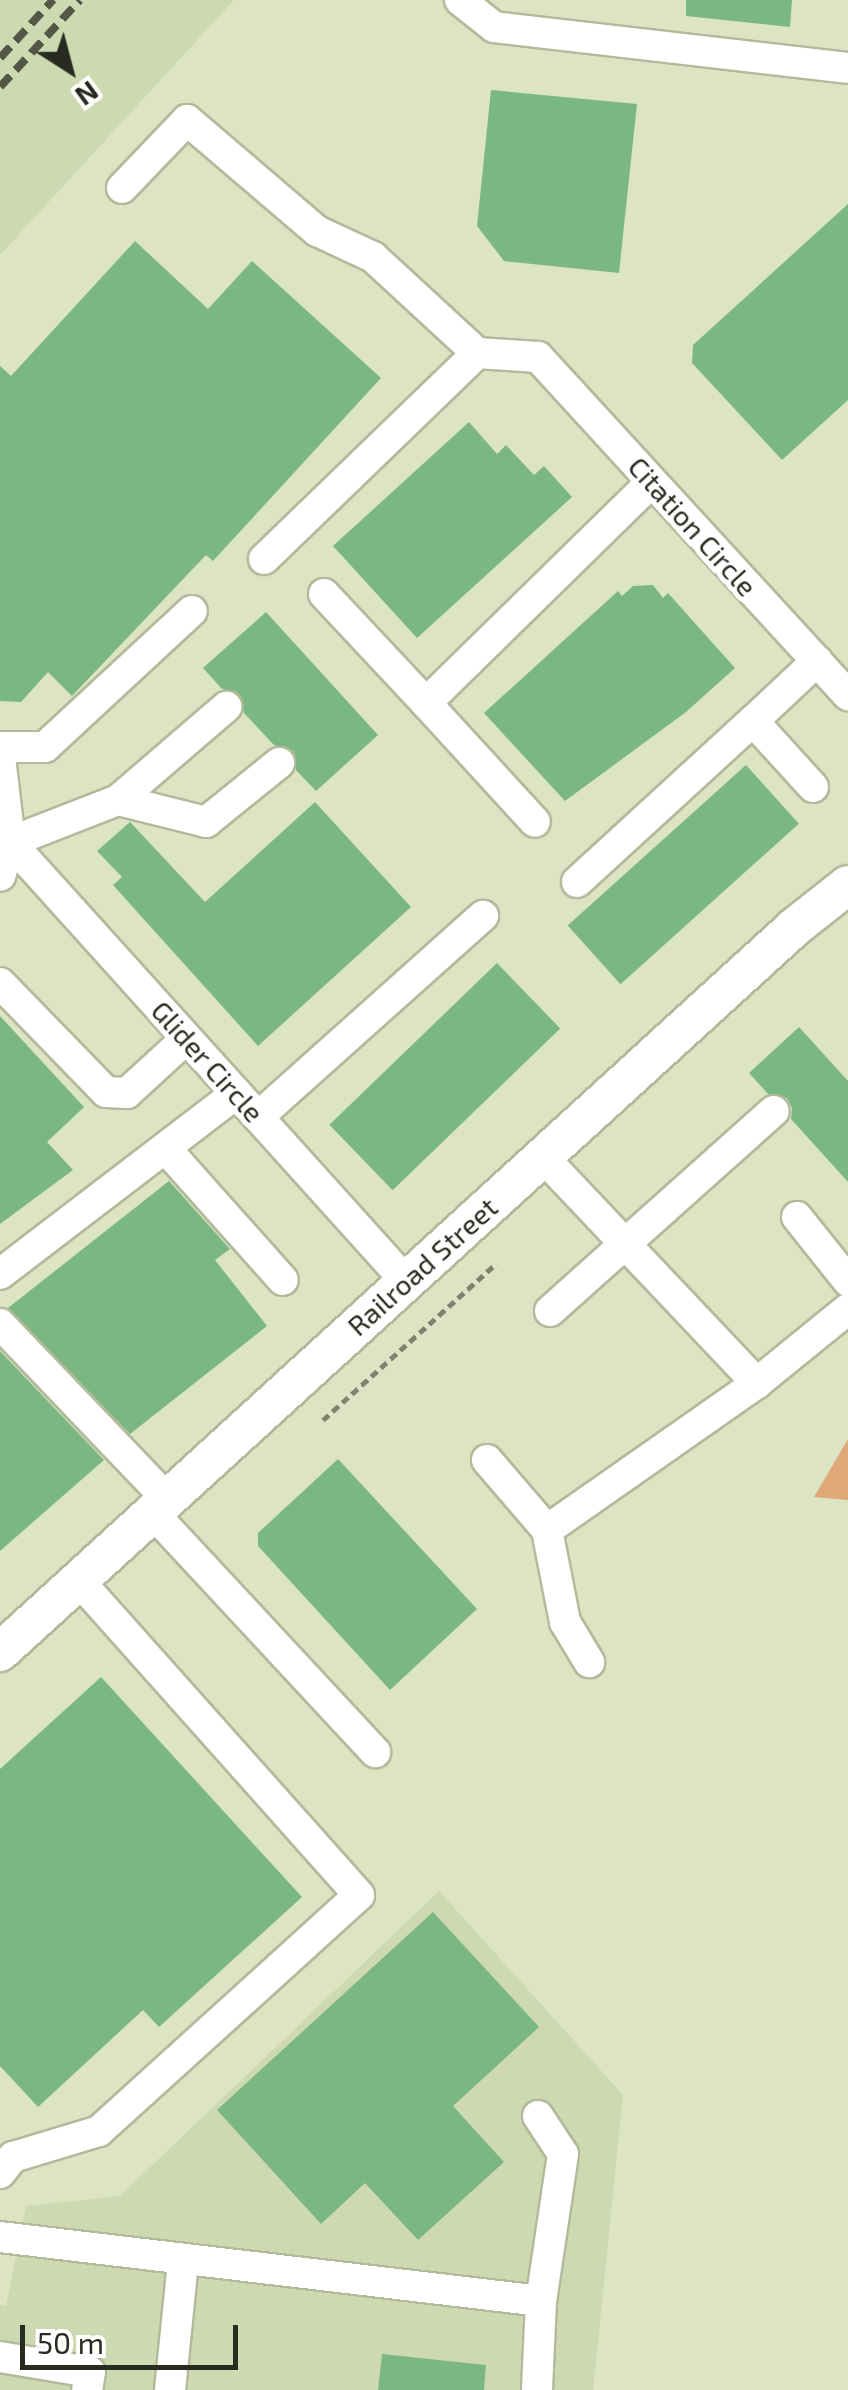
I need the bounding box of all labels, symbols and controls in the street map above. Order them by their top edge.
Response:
north arrow [20,20,120,120]
text: N [69,75,106,114]
street label: Citation Circle [622,449,764,603]
street label: Glider Circle [145,993,271,1129]
street label: Railroad Street [340,1190,504,1342]
scale bar [25,2305,242,2367]
text: 50 m [37,2324,104,2360]

